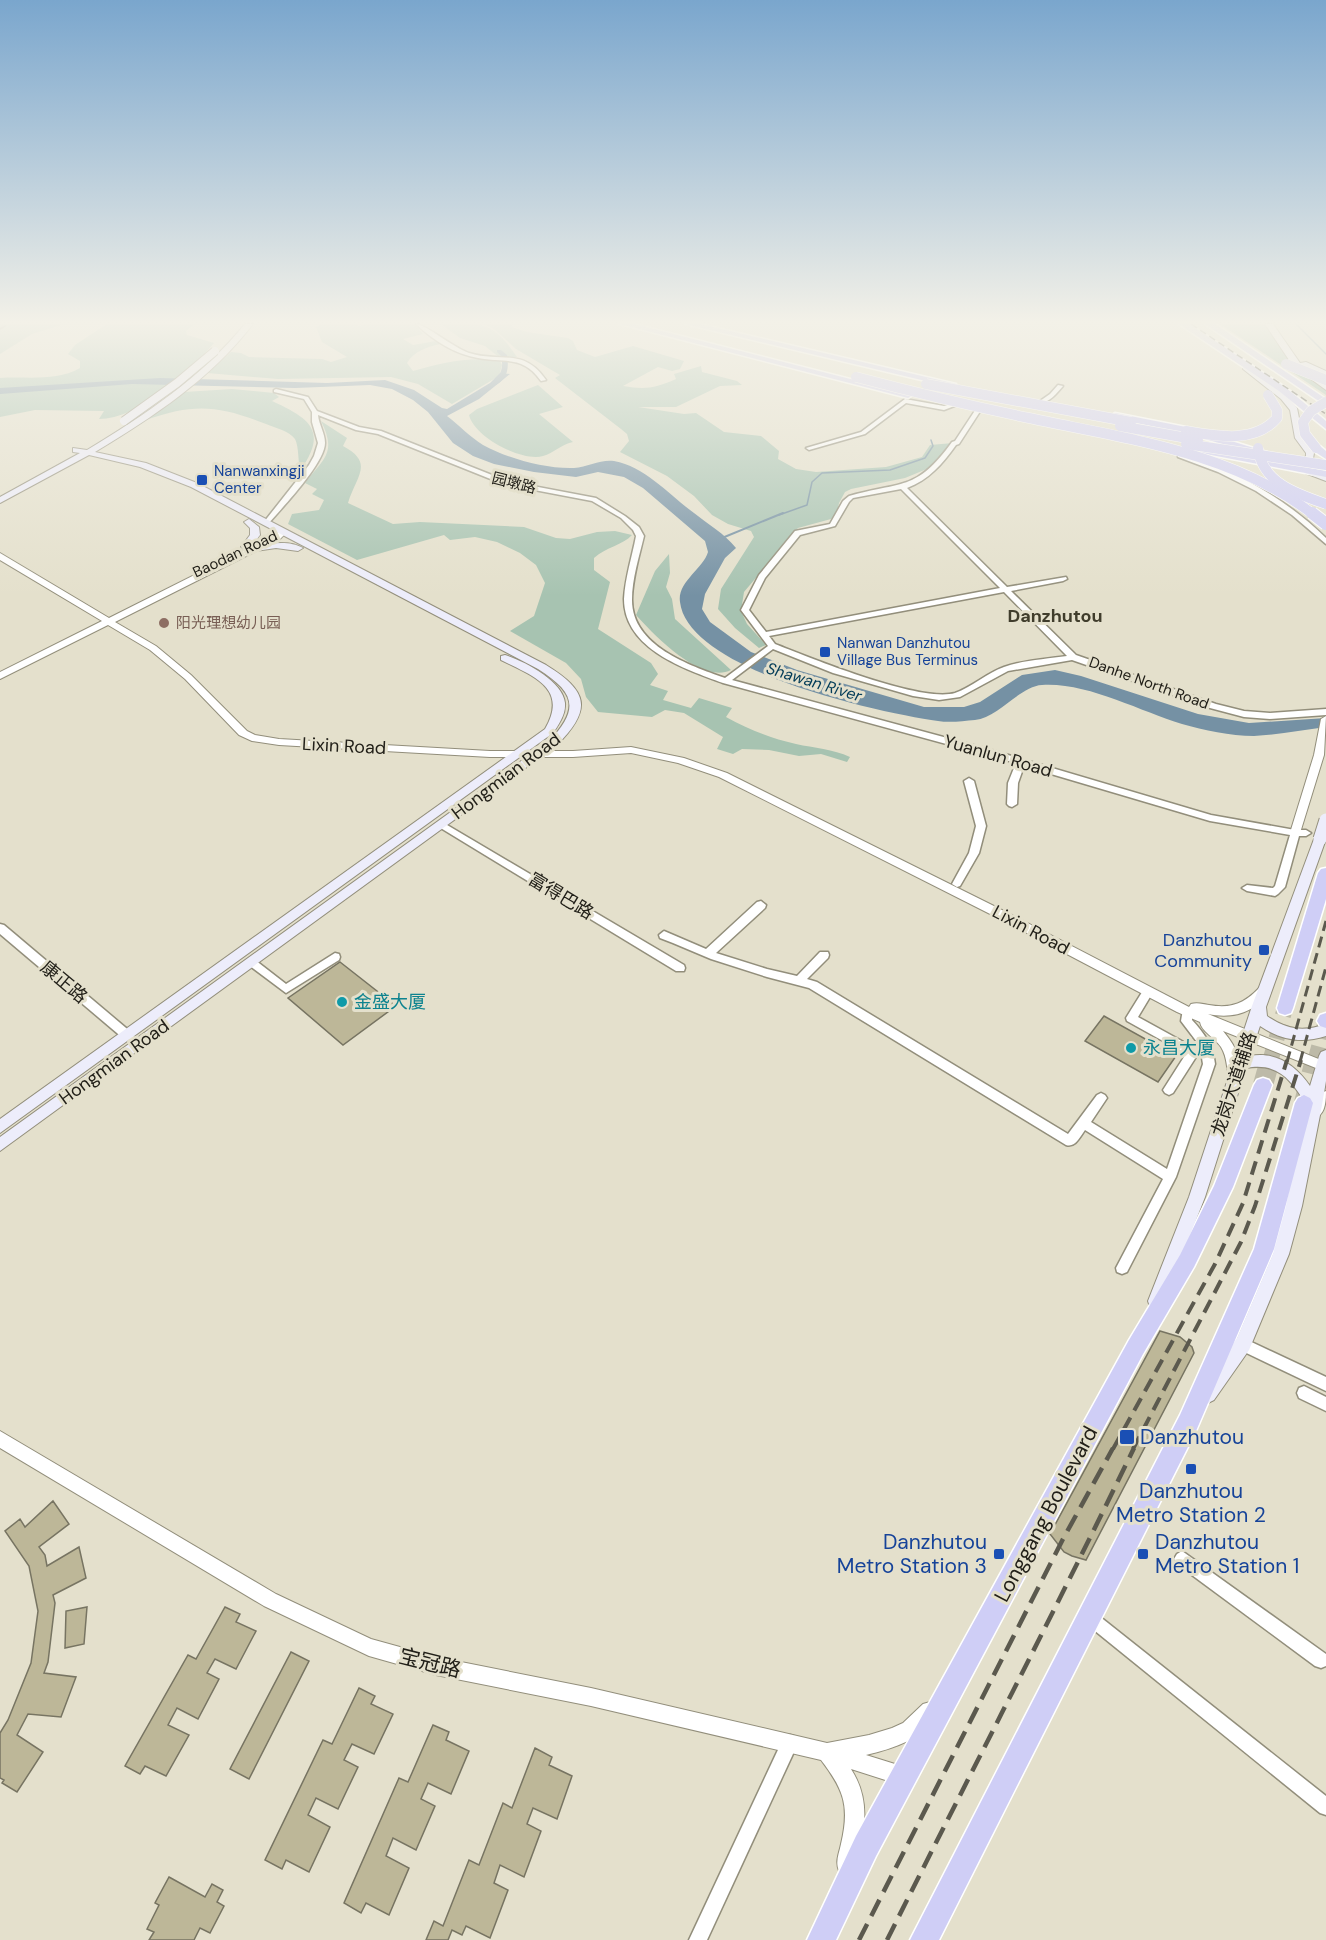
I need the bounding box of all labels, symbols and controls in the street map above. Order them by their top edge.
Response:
place label: Nanwanxingji Center [214,461,305,498]
street label: 园墩路 [490,468,538,498]
marker: Nanwanxingji Center [195,473,209,487]
street label: Baodan Road [189,526,281,582]
district label: Danzhutou [1007,604,1103,628]
place label: 阳光理想幼儿园 [176,613,281,633]
marker: 阳光理想幼儿园 [157,616,171,630]
place label: Nanwan Danzhutou Village Bus Terminus [837,633,978,670]
marker: Nanwan Danzhutou Village Bus Terminus [818,645,832,659]
street label: Danhe North Road [1086,652,1212,714]
water label: Shawan River [764,658,865,707]
street label: Hongmian Road [447,727,565,825]
street label: Yuanlun Road [941,729,1055,783]
street label: Lixin Road [301,732,387,760]
street label: 富得巴路 [524,867,598,925]
street label: Lixin Road [988,900,1074,960]
place label: Danzhutou Community [1154,928,1252,973]
marker: Danzhutou Community [1257,943,1271,957]
street label: 康正路 [36,955,92,1009]
place label: 金盛大厦 [354,990,426,1014]
marker: 金盛大厦 [335,995,349,1009]
street label: Hongmian Road [54,1014,174,1110]
street label: 龙岗大道辅路 [1206,1029,1262,1139]
place label: 永昌大厦 [1143,1036,1215,1060]
marker: 永昌大厦 [1124,1041,1138,1055]
street label: Longgang Boulevard [988,1421,1104,1607]
place label: Danzhutou [1140,1423,1244,1451]
marker: Danzhutou [1118,1428,1136,1446]
marker: Danzhutou Metro Station 2 [1184,1462,1198,1476]
place label: Danzhutou Metro Station 2 [1116,1477,1266,1529]
place label: Danzhutou Metro Station 3 [837,1528,987,1580]
place label: Danzhutou Metro Station 1 [1155,1528,1299,1580]
marker: Danzhutou Metro Station 3 [992,1547,1006,1561]
marker: Danzhutou Metro Station 1 [1136,1547,1150,1561]
street label: 宝冠路 [396,1642,464,1684]

